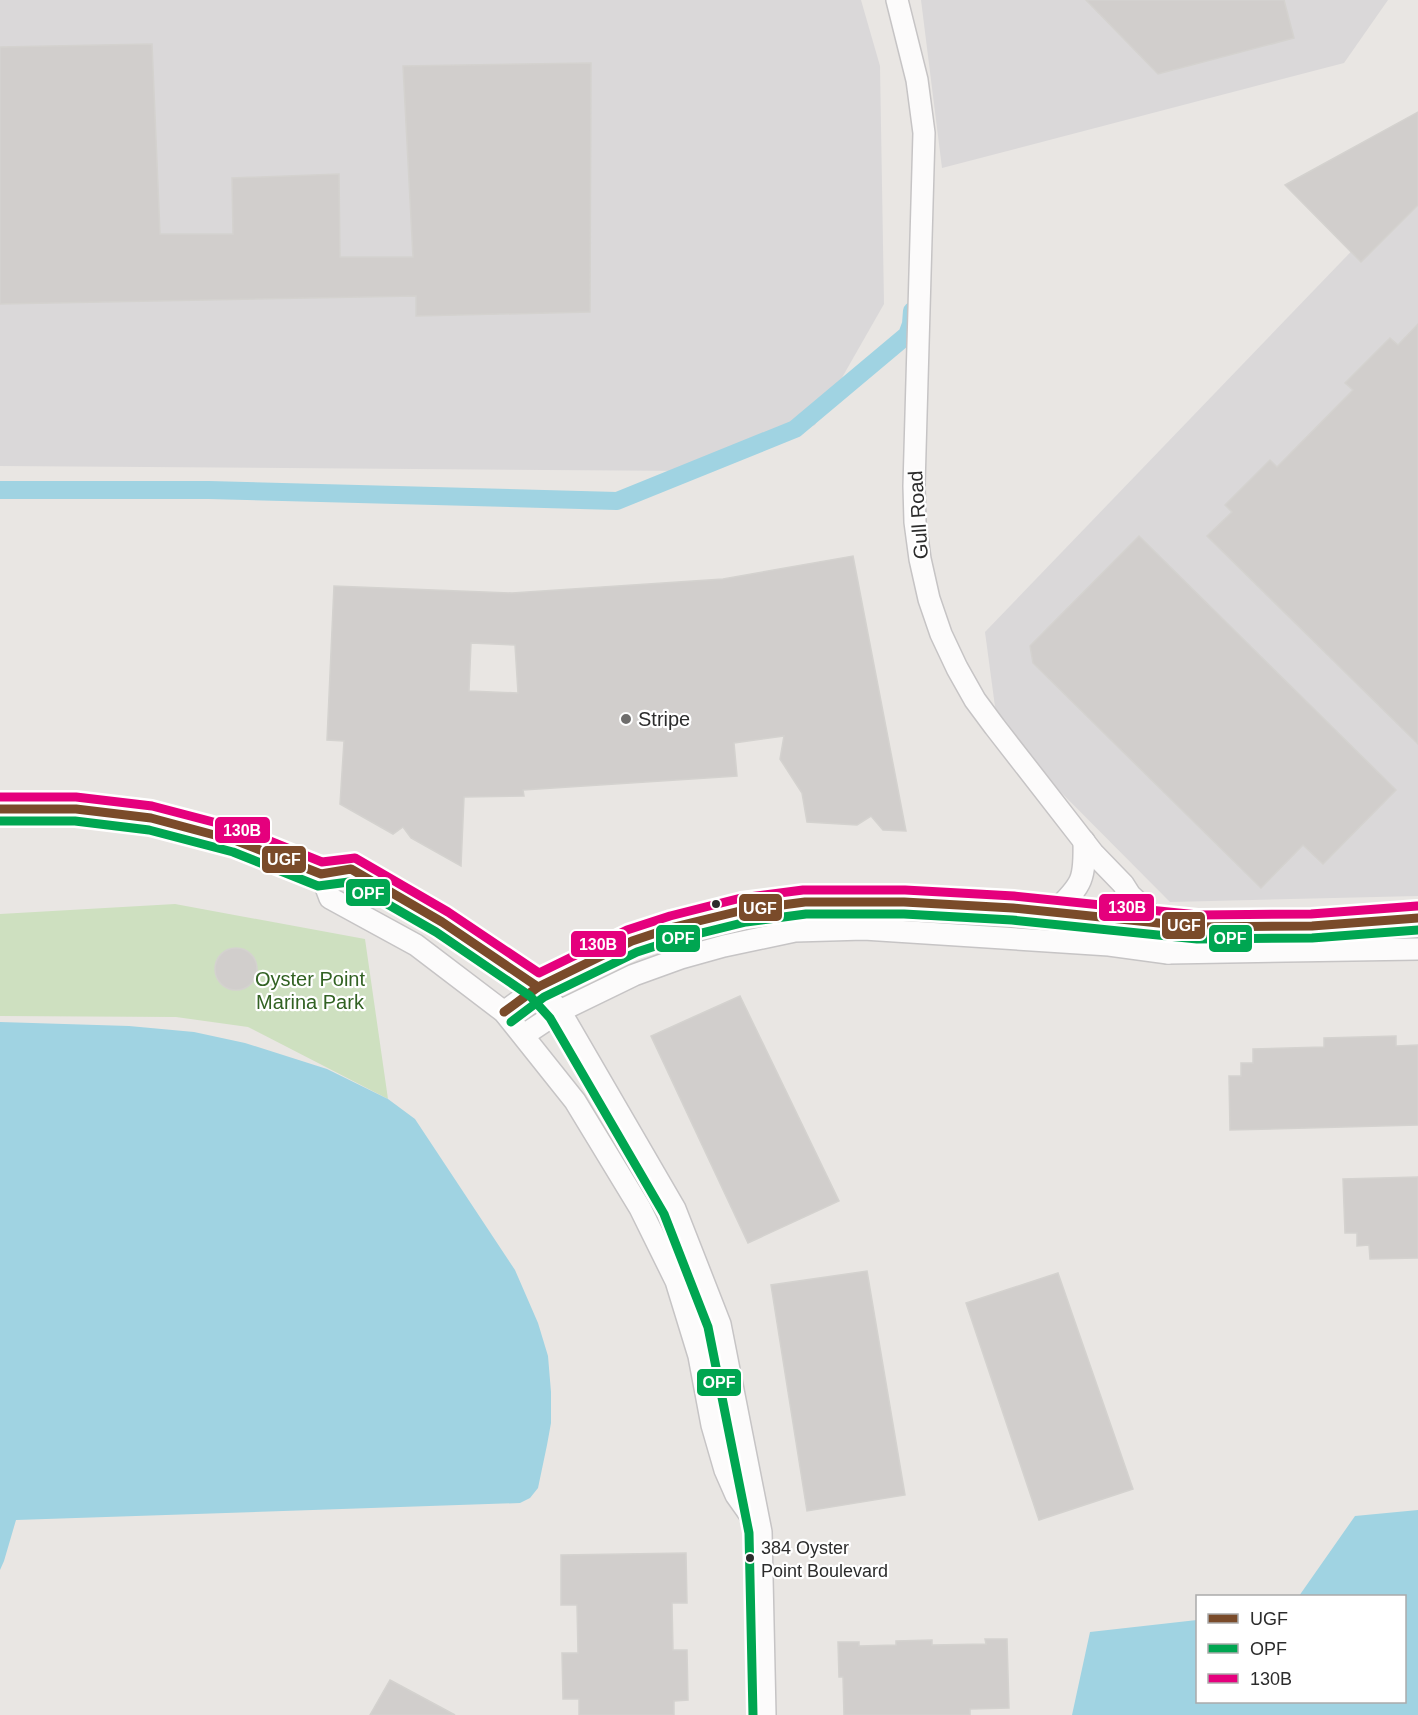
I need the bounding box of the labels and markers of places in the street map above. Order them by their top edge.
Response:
place label: Stripe [638,708,690,730]
marker: Stripe [619,712,633,726]
unlabelled marker [710,898,722,910]
place label: 384 Oyster Point Boulevard [761,1538,888,1581]
marker: 384 Oyster Point Boulevard [744,1552,756,1564]

